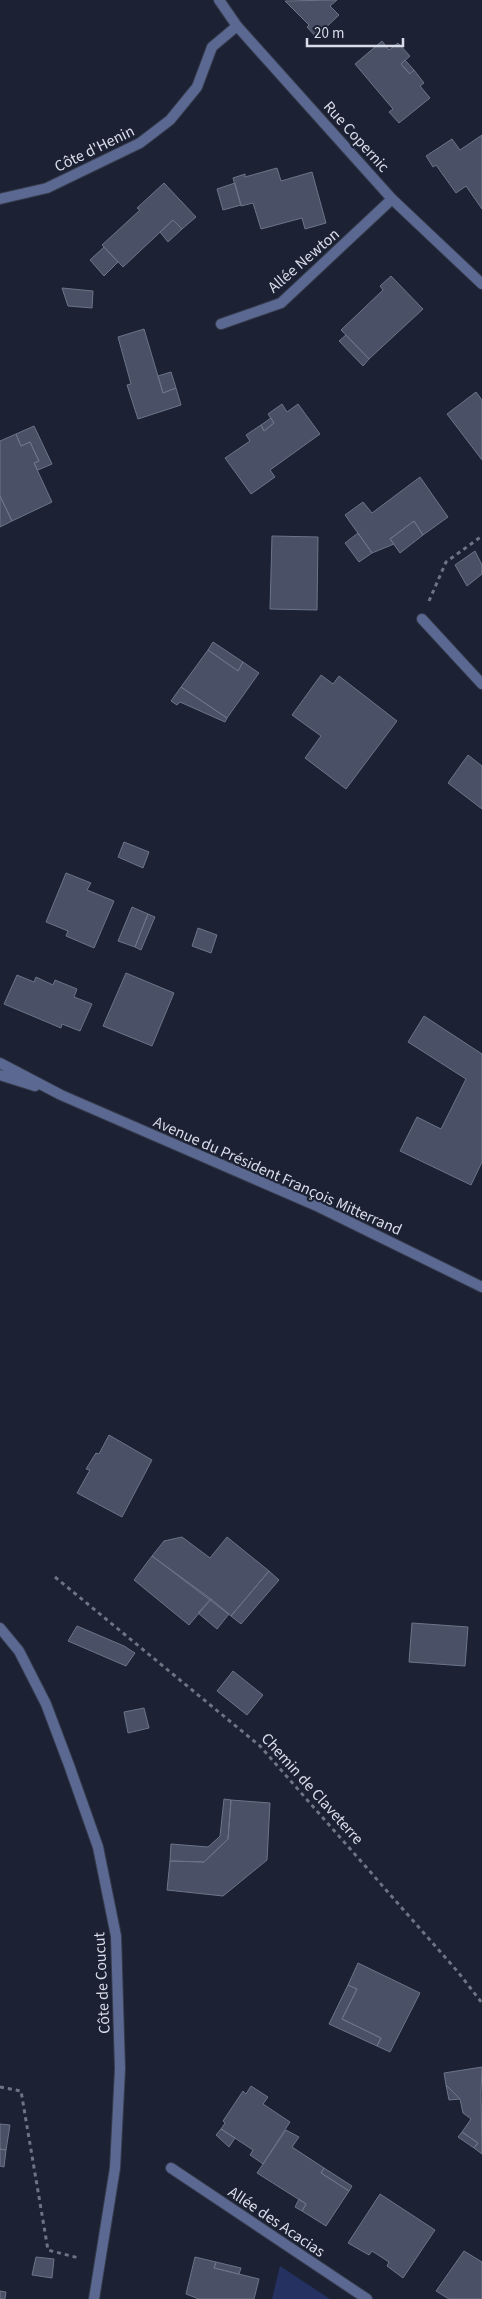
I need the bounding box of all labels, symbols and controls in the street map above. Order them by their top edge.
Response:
scale bar [307,15,403,47]
text: 20 m [314,23,344,44]
street label: Rue Copernic [318,96,394,177]
street label: Côte d'Henin [51,120,138,178]
street label: Allée Newton [263,223,344,298]
street label: Avenue du Président François Mitterrand [150,1111,405,1241]
street label: Chemin de Claveterre [256,1728,368,1849]
street label: Côte de Coucut [88,1931,116,2034]
street label: Allée des Acacias [224,2181,329,2263]

